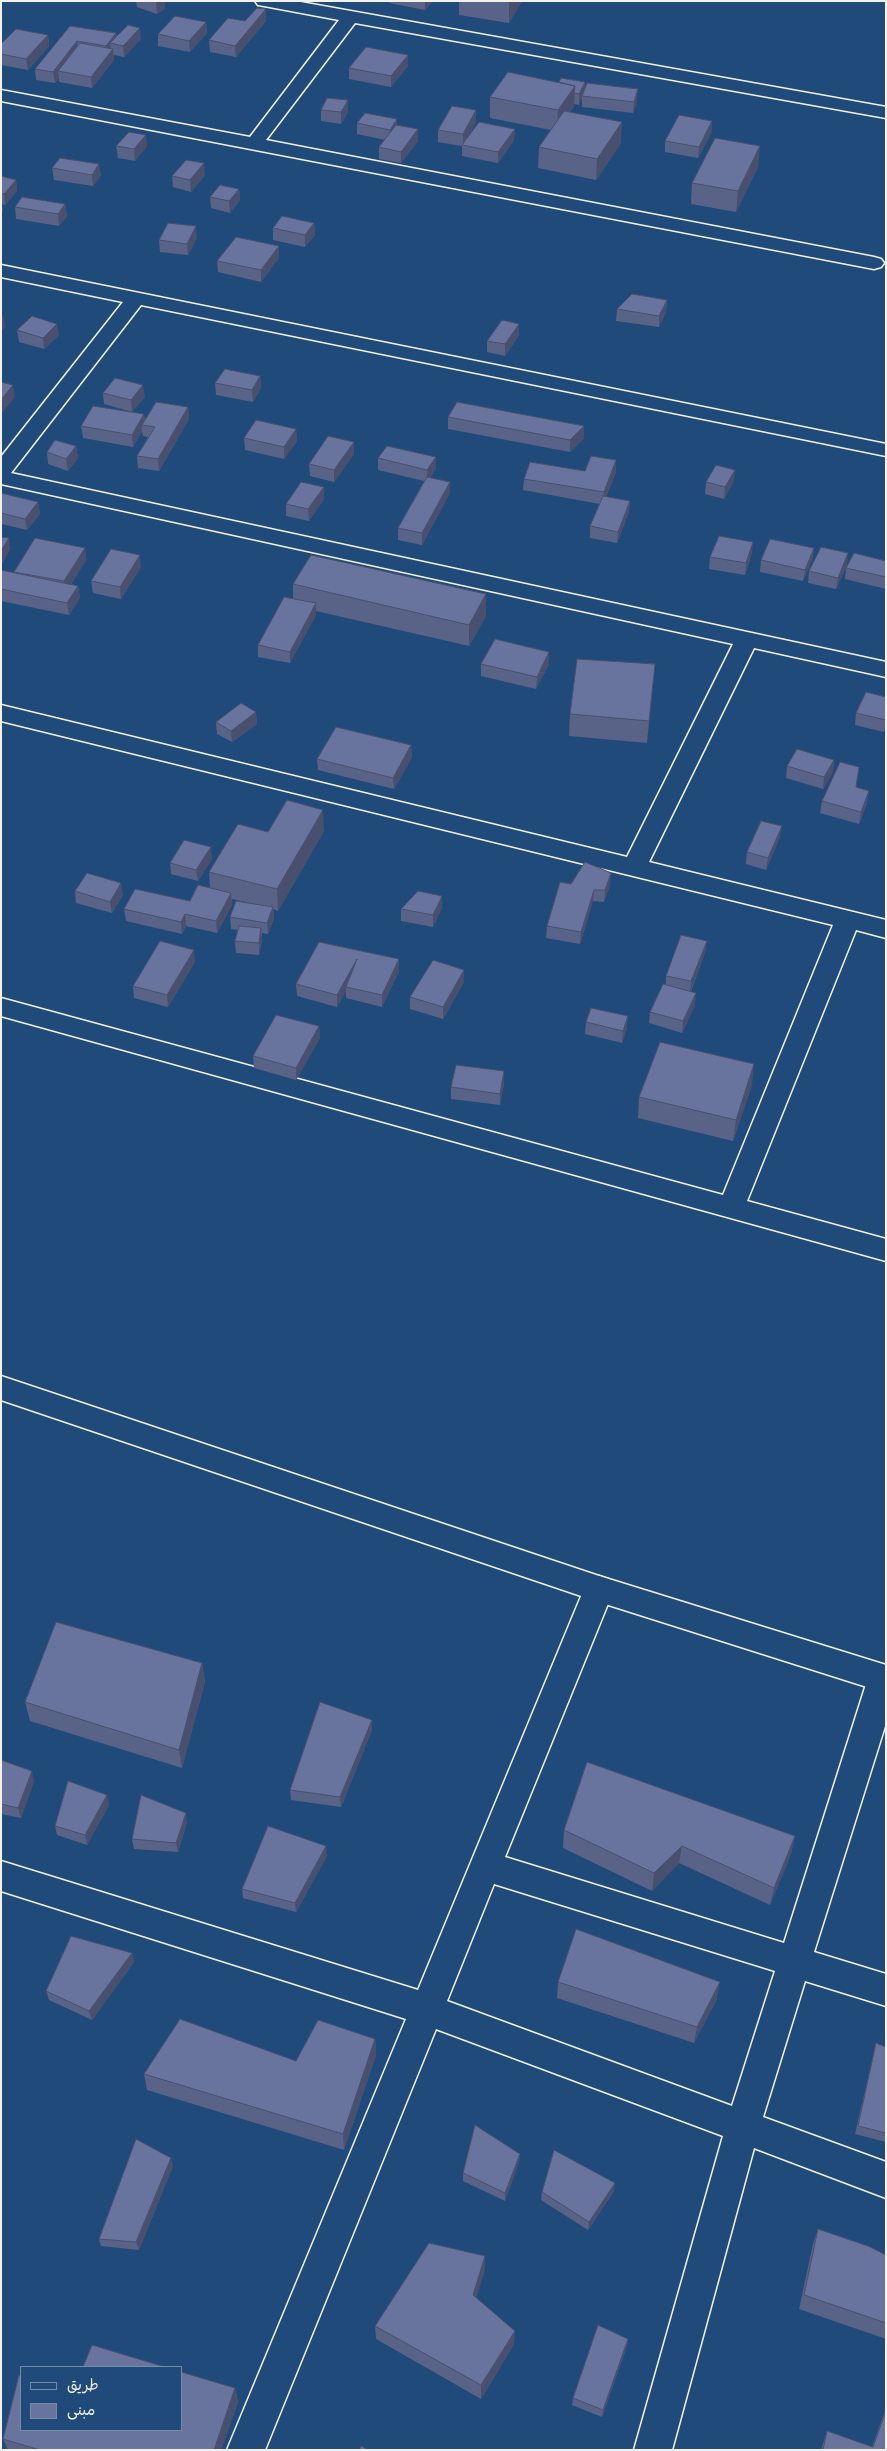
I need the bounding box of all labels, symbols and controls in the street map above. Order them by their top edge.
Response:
legend [20,2366,182,2431]
text: طريق [67,2374,99,2398]
text: مبنى [67,2399,95,2423]

